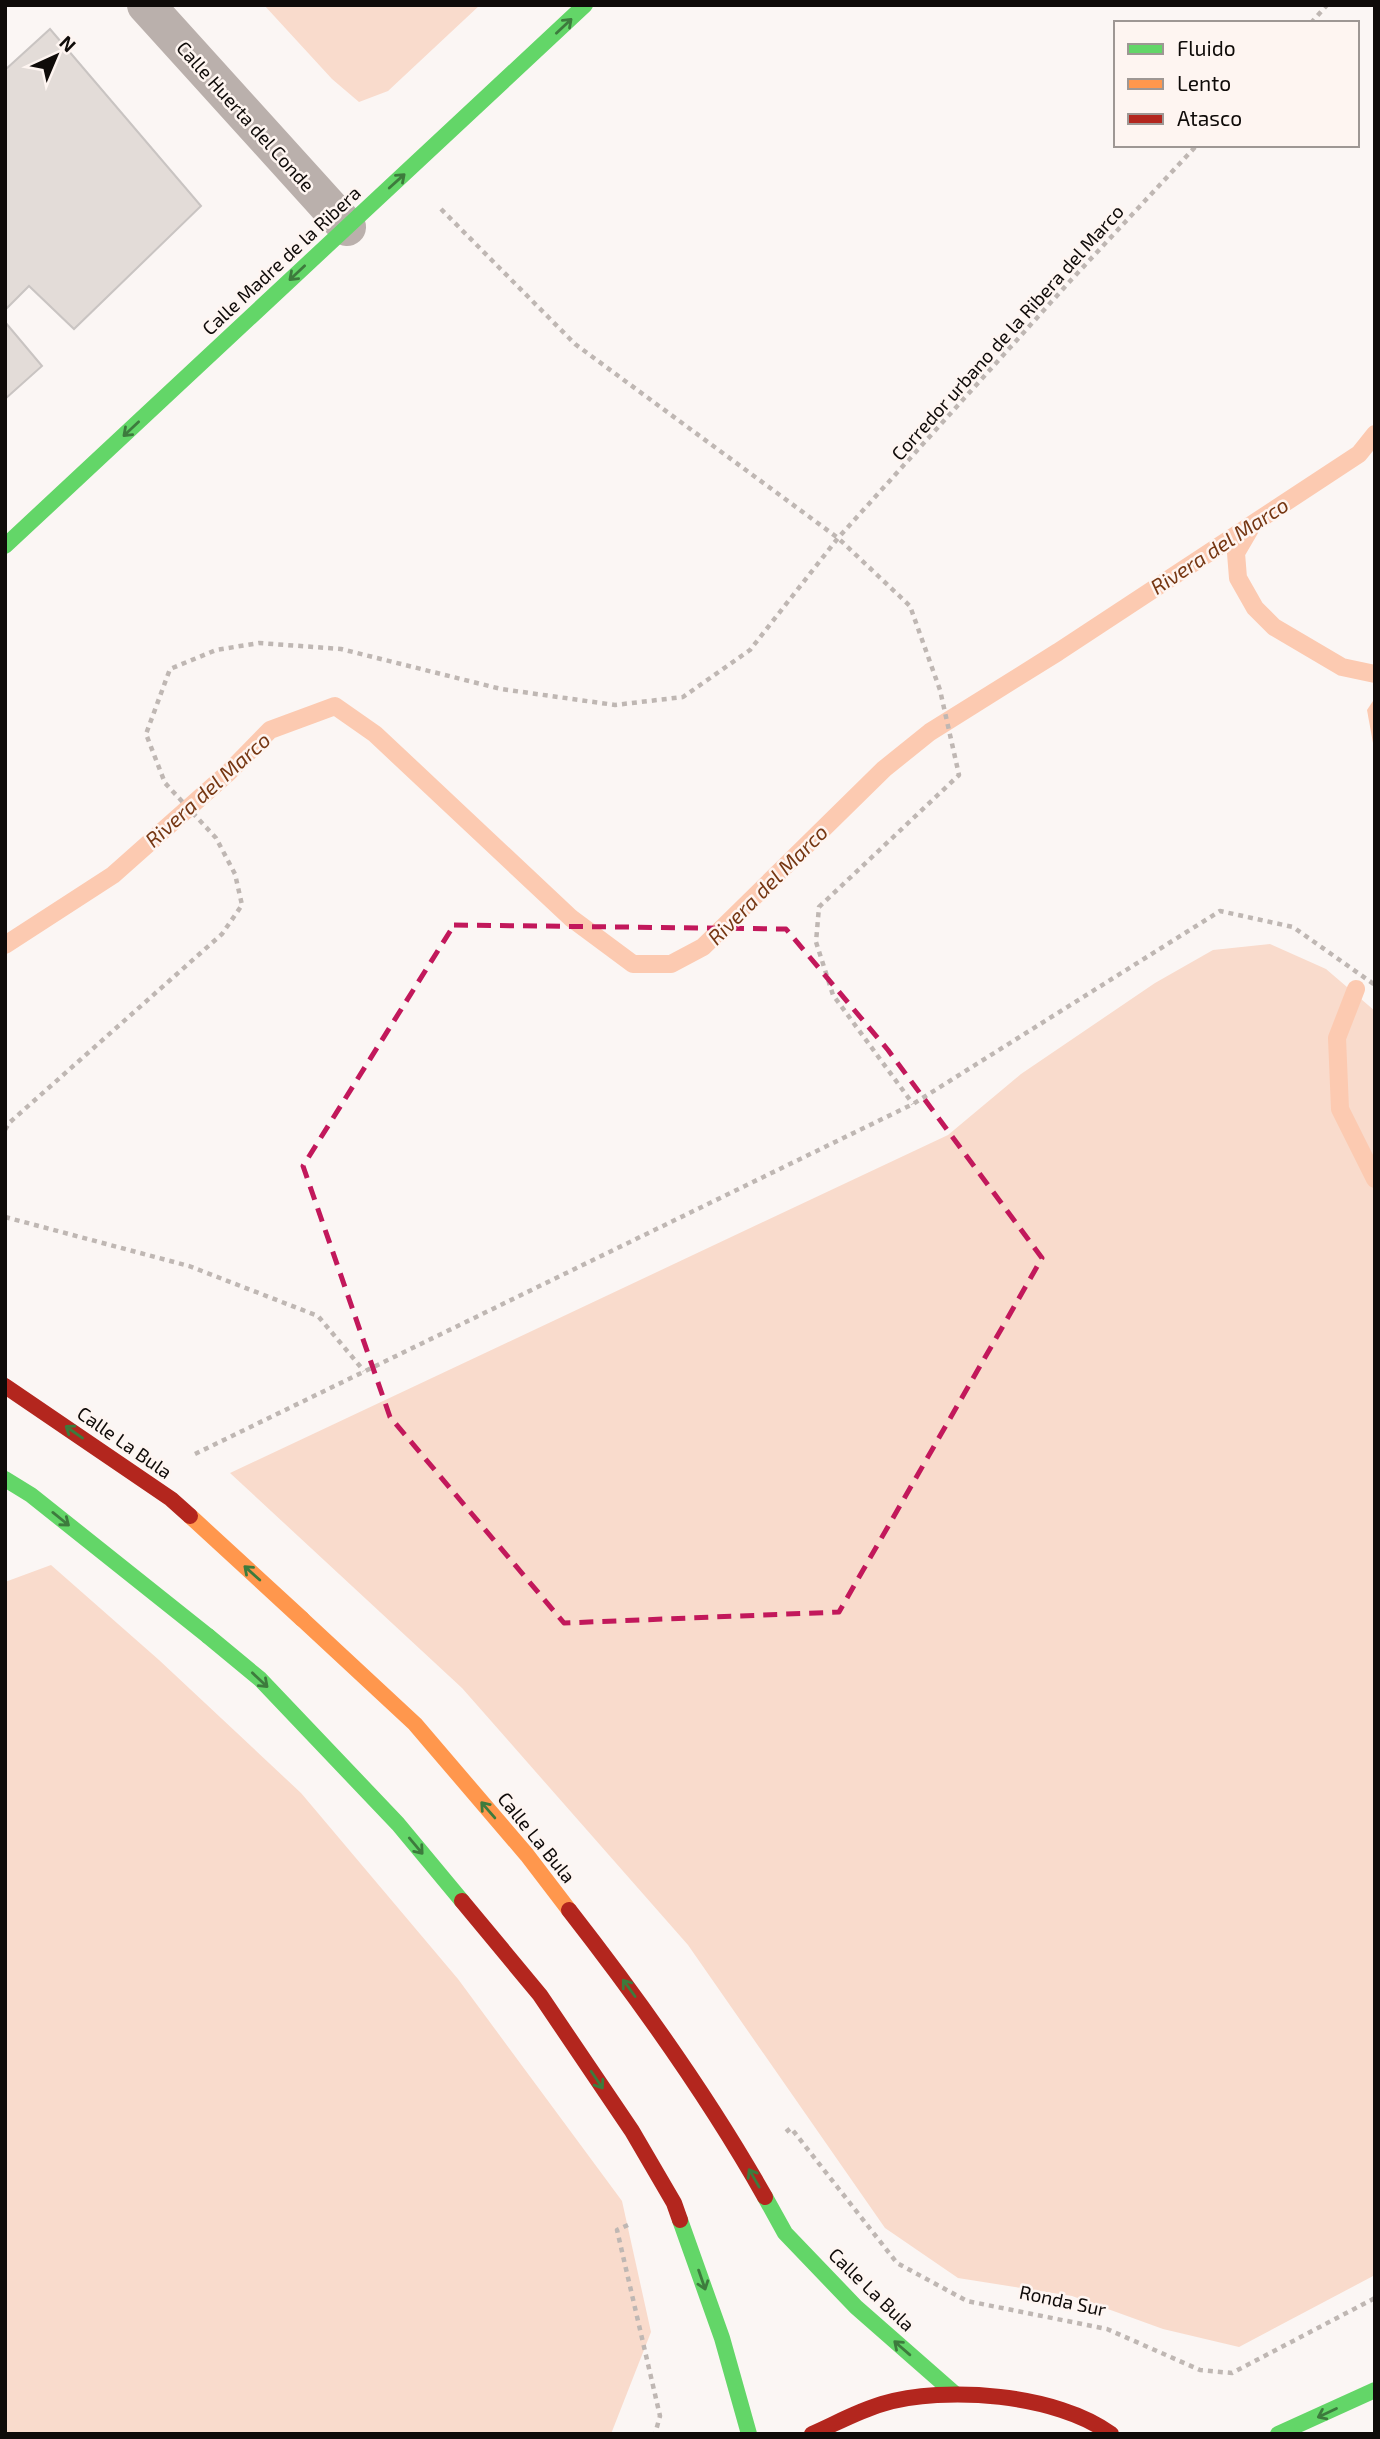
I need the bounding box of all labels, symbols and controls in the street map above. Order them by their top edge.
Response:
one-way arrow [555,17,572,34]
north arrow [21,21,91,91]
legend [1114,21,1359,147]
text: N [55,30,81,56]
text: Fluido [1177,35,1236,60]
street label: Calle Huerta del Conde [172,36,320,196]
text: Lento [1177,70,1231,95]
text: Atasco [1177,105,1242,130]
one-way arrow [388,173,406,189]
street label: Calle Madre de la Ribera [197,181,365,339]
street label: Corredor urbano de la Ribera del Marco [886,199,1128,465]
one-way arrow [289,265,306,282]
one-way arrow [123,420,140,437]
water label: Rivera del Marco [1145,491,1293,599]
water label: Rivera del Marco [139,726,275,852]
water label: Rivera del Marco [702,819,832,949]
street label: Calle La Bula [73,1401,177,1483]
one-way arrow [65,1425,84,1439]
one-way arrow [51,1511,69,1526]
one-way arrow [244,1565,261,1582]
one-way arrow [251,1671,269,1688]
street label: Calle La Bula [493,1787,581,1887]
one-way arrow [480,1801,496,1819]
one-way arrow [408,1836,424,1854]
one-way arrow [622,1979,636,1998]
one-way arrow [590,2070,604,2089]
one-way arrow [747,2168,760,2189]
street label: Calle La Bula [824,2242,920,2336]
one-way arrow [697,2269,709,2291]
street label: Ronda Sur [1017,2280,1109,2320]
one-way arrow [894,2340,912,2356]
one-way arrow [1317,2407,1338,2420]

